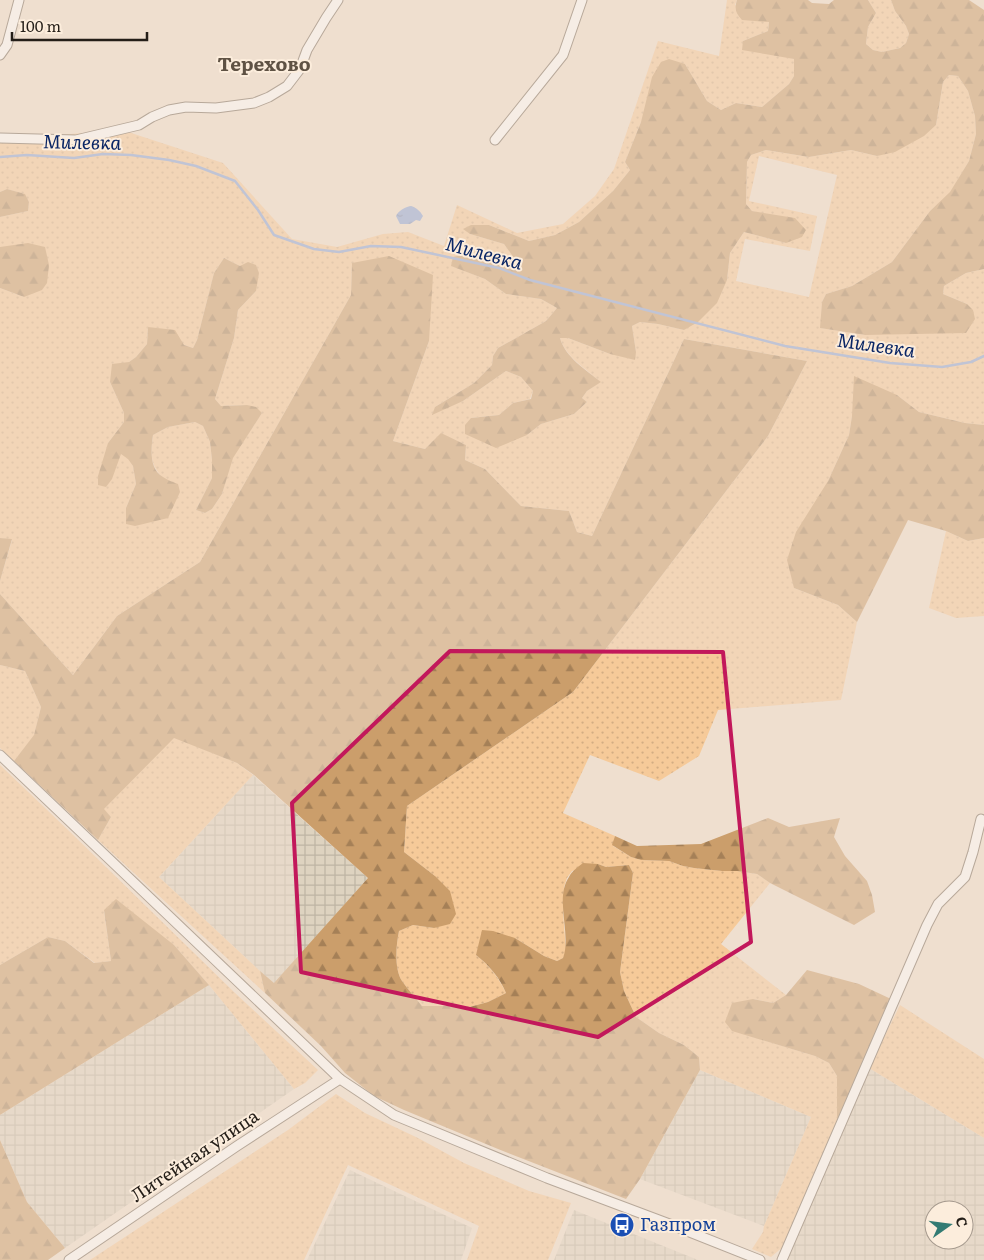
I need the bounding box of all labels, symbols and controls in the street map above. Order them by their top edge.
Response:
scale bar [12,10,148,42]
text: 100 m [20,14,61,37]
district label: Терехово [217,49,311,77]
water label: Милевка [43,126,122,156]
water label: Милевка [443,228,526,276]
water label: Милевка [835,325,917,363]
street label: Литейная улица [125,1102,264,1208]
north arrow [924,1200,974,1250]
place label: Газпром [640,1210,716,1237]
bus stop icon: Газпром [609,1212,635,1238]
text: С [952,1214,974,1229]

